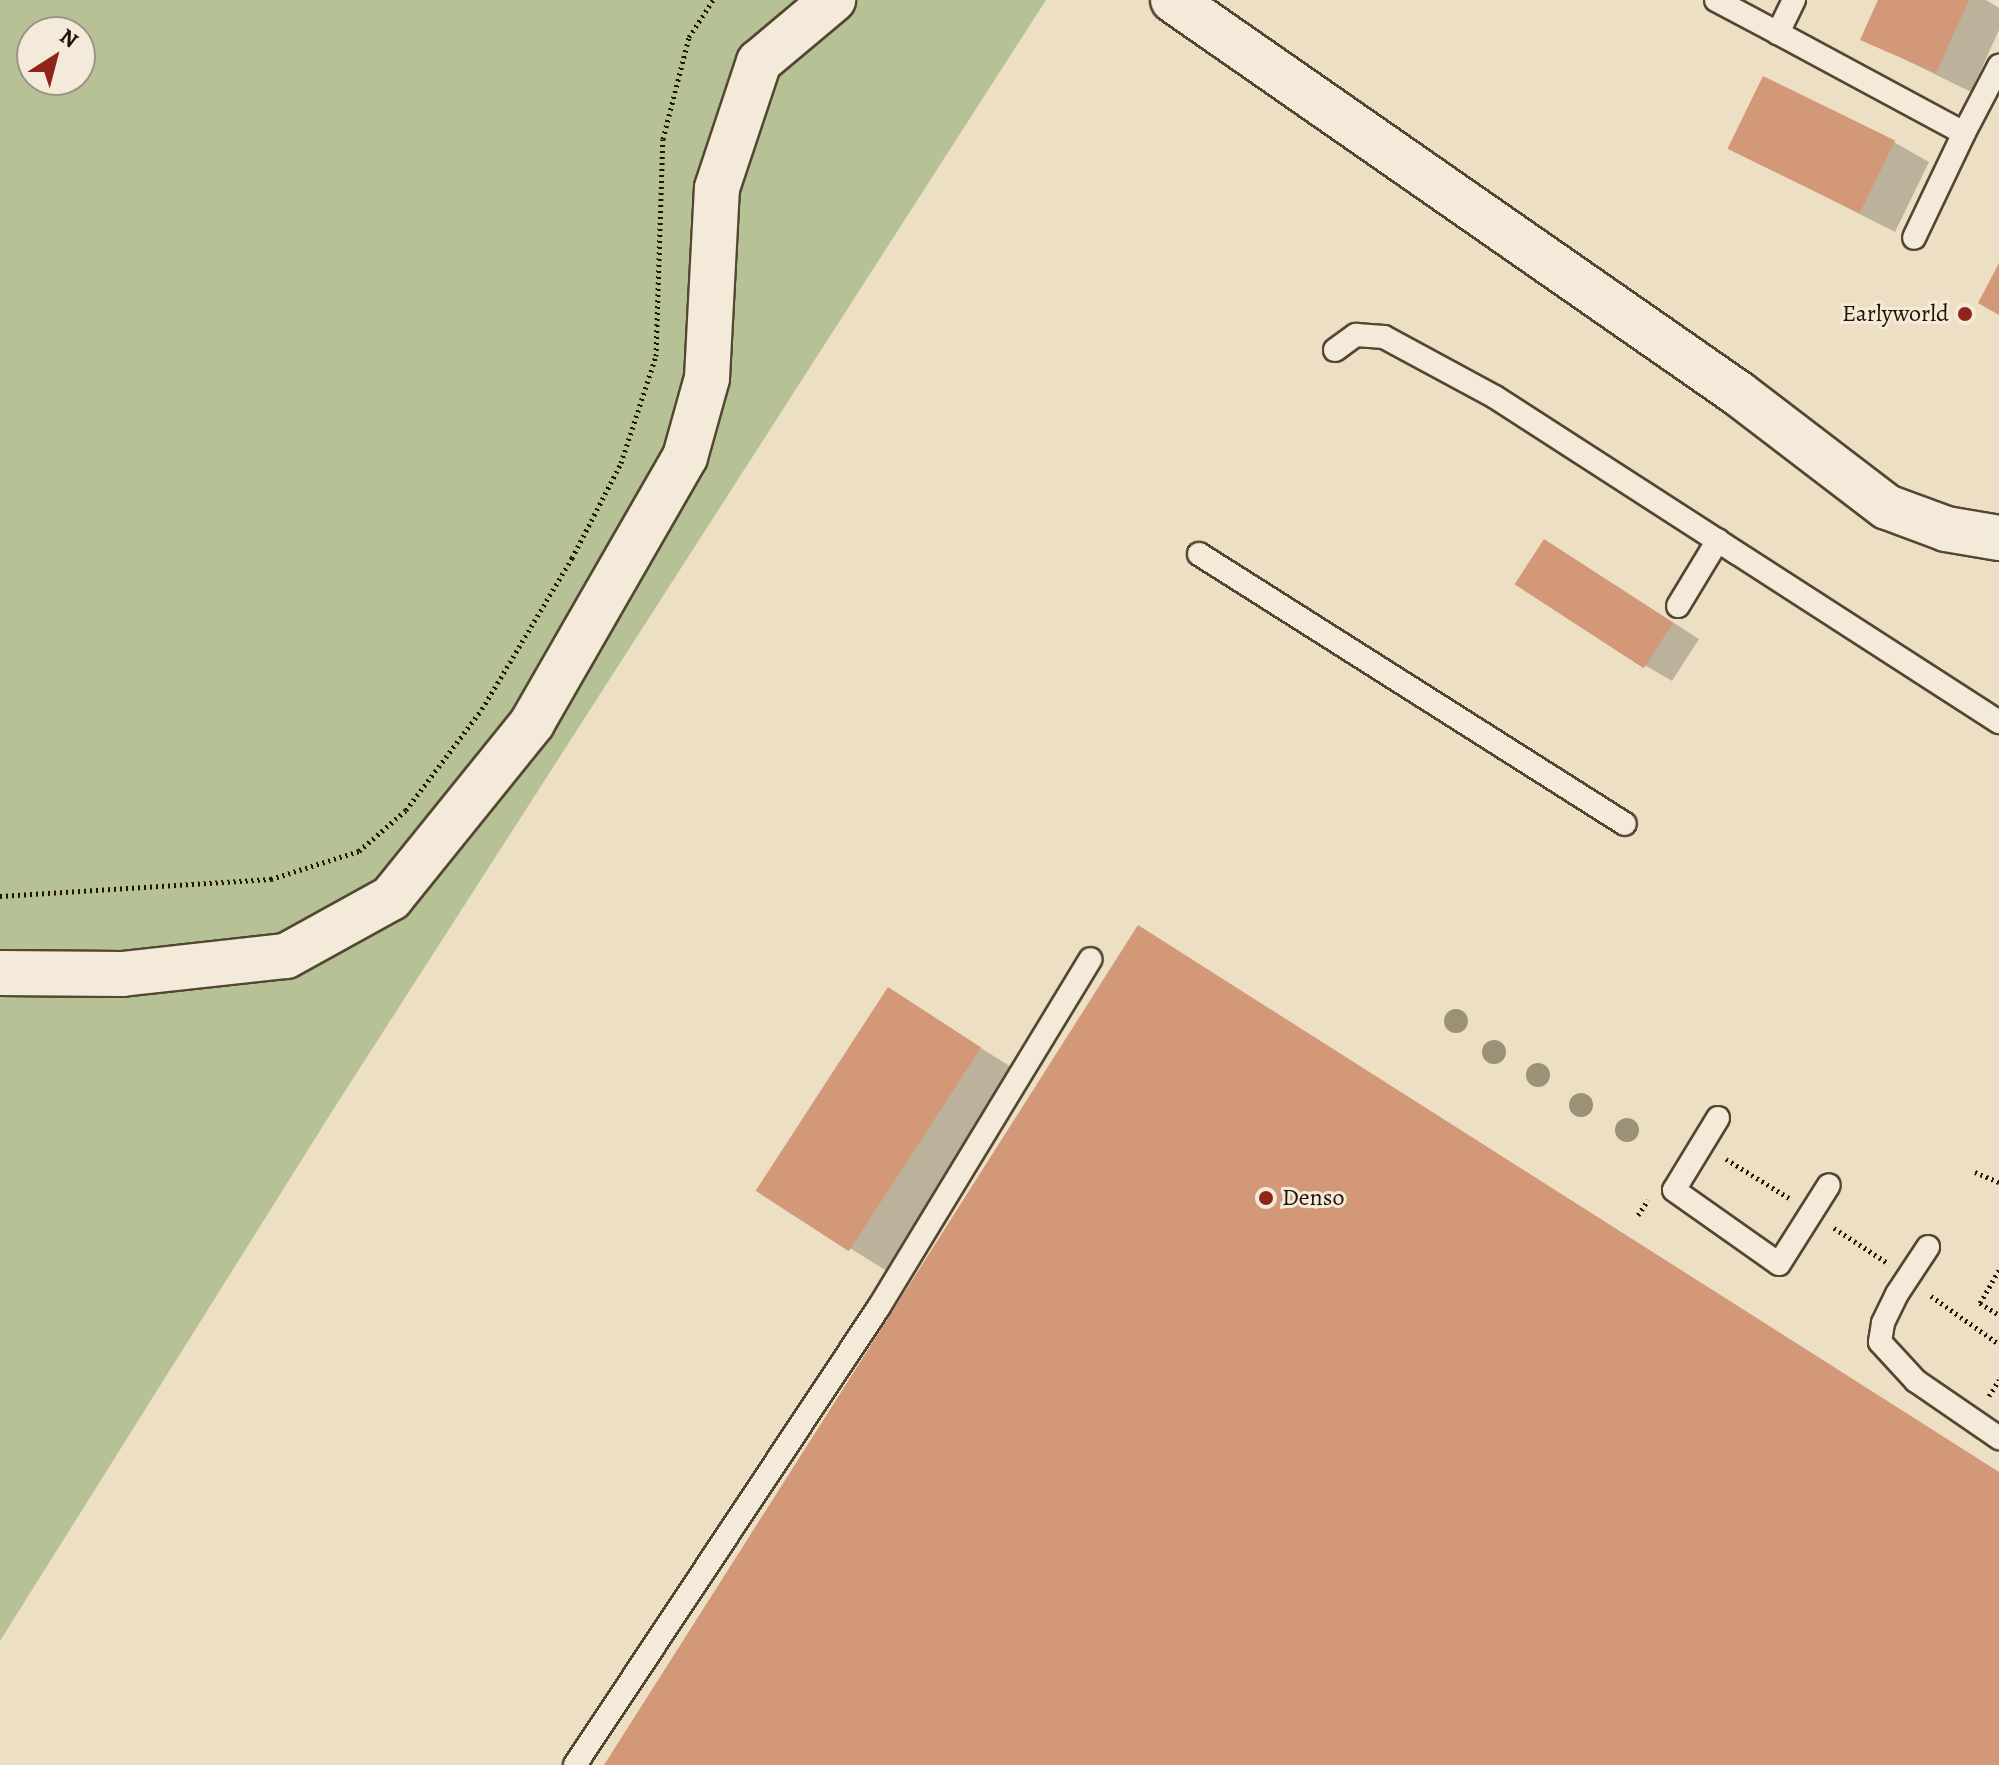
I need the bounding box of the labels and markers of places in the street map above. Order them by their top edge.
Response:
place label: Earlyworld [1842,300,1949,328]
marker: Earlyworld [1956,305,1974,323]
place label: Denso [1282,1184,1344,1212]
marker: Denso [1257,1189,1275,1207]

